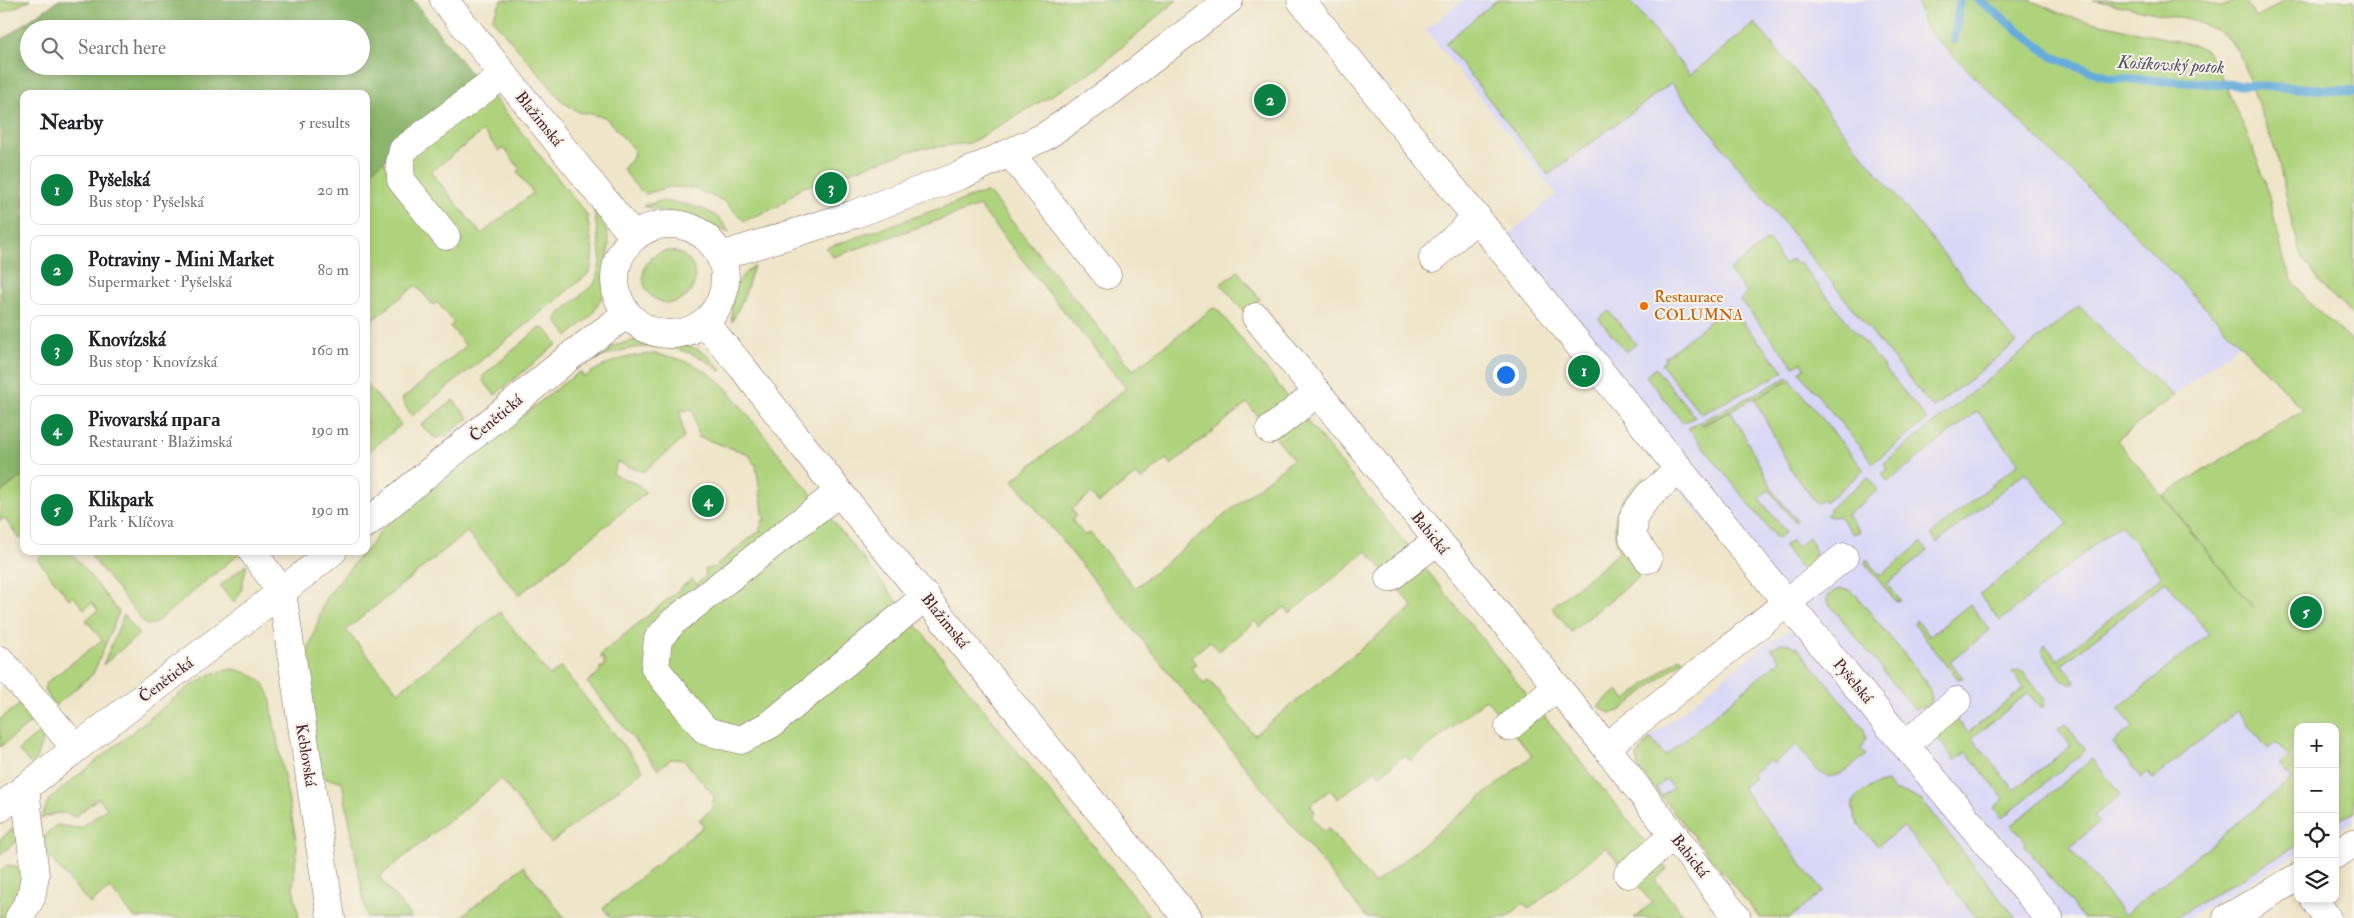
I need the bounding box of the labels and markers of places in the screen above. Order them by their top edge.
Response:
pin: 2 [1254,81,1286,119]
pin: 3 [815,169,847,207]
place label: Restaurace COLUMNA [1654,287,1743,325]
marker: Restaurace COLUMNA [1638,300,1650,312]
pin: 1 [1568,352,1600,390]
pin: 4 [692,482,724,520]
pin: 5 [2290,593,2322,631]

